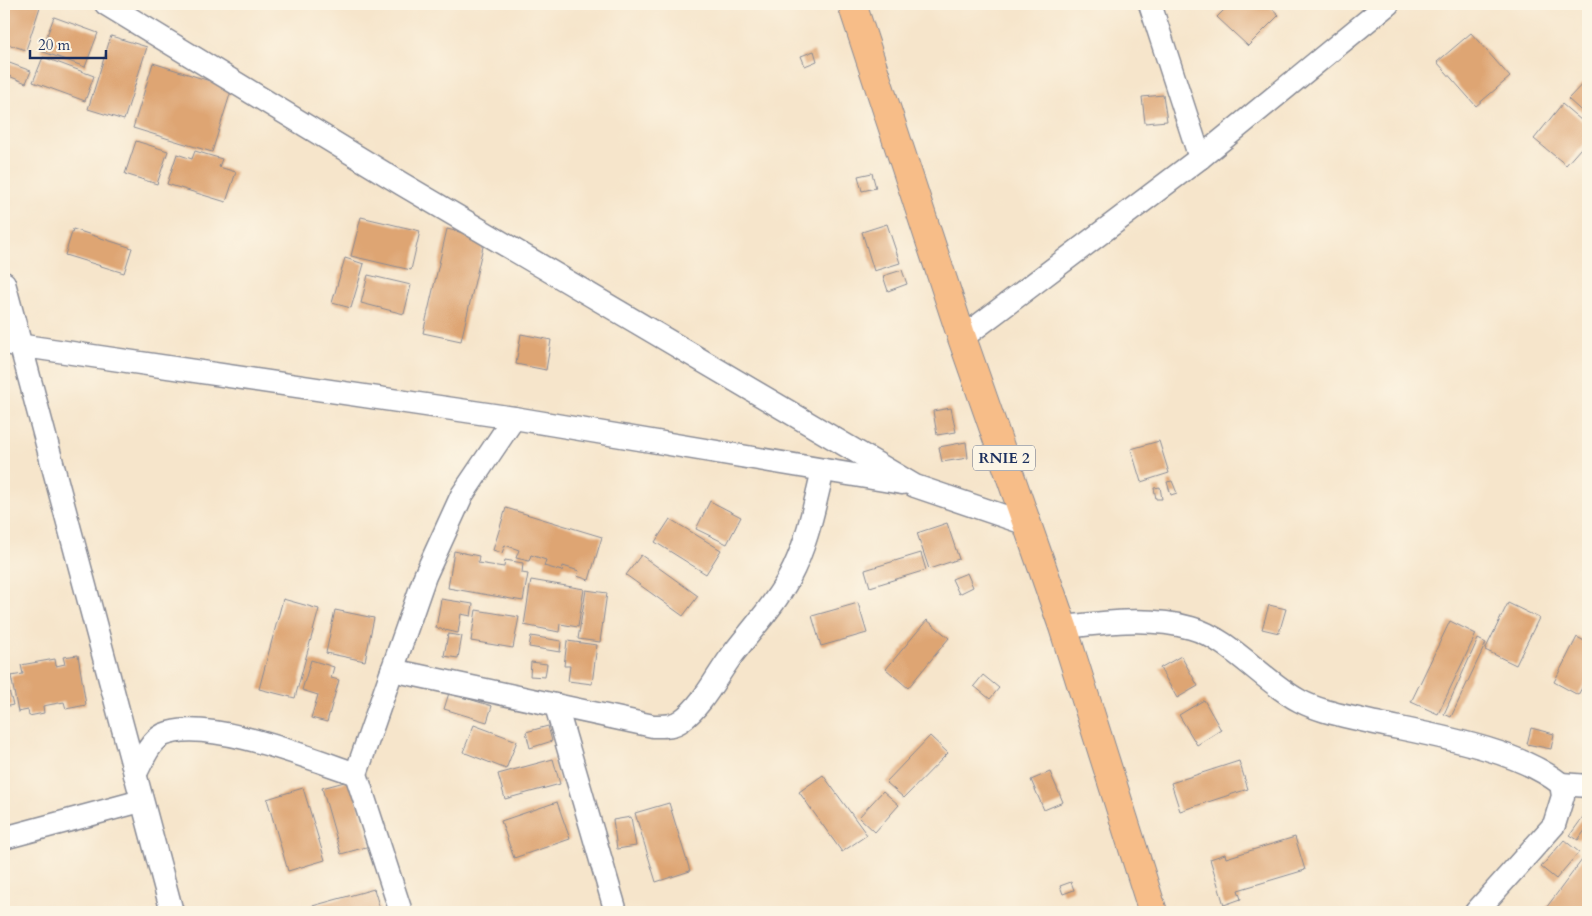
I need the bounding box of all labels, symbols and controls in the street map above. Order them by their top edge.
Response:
scale bar [30,28,106,60]
text: 20 m [38,35,70,55]
road number: RNIE 2 [973,446,1035,470]

